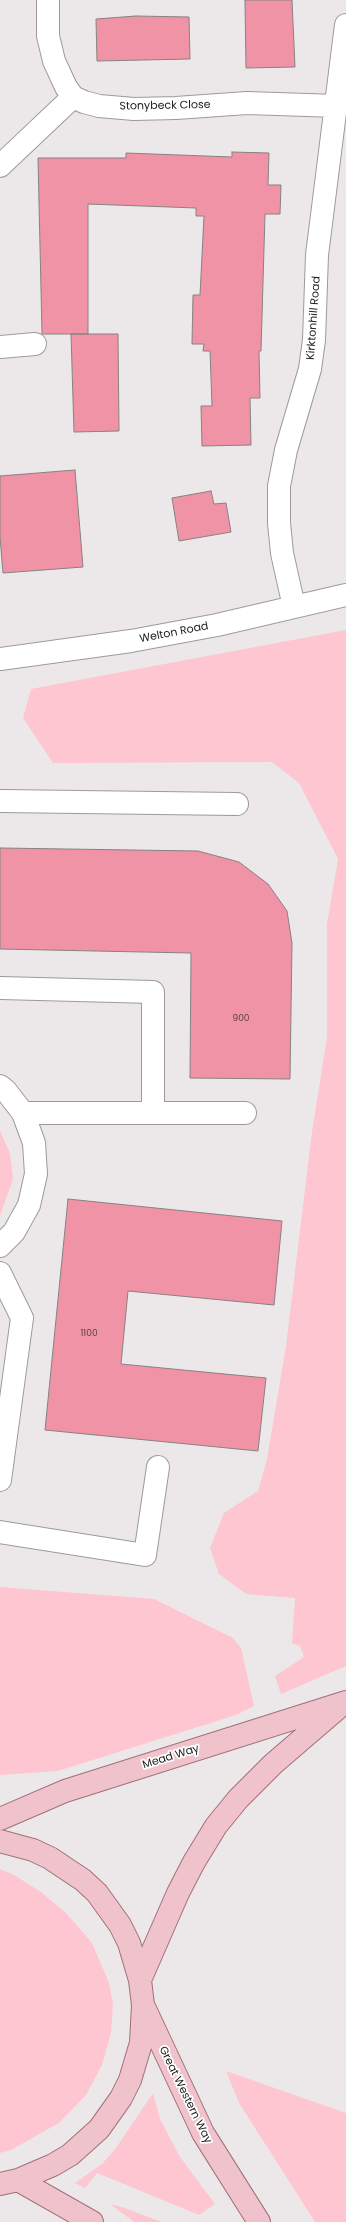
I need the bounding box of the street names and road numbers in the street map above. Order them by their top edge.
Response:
street label: Stonybeck Close [119,99,211,113]
street label: Kirktonhill Road [304,276,324,360]
street label: Welton Road [138,620,210,646]
street label: Mead Way [141,1742,201,1772]
street label: Great Western Way [156,2044,214,2146]

